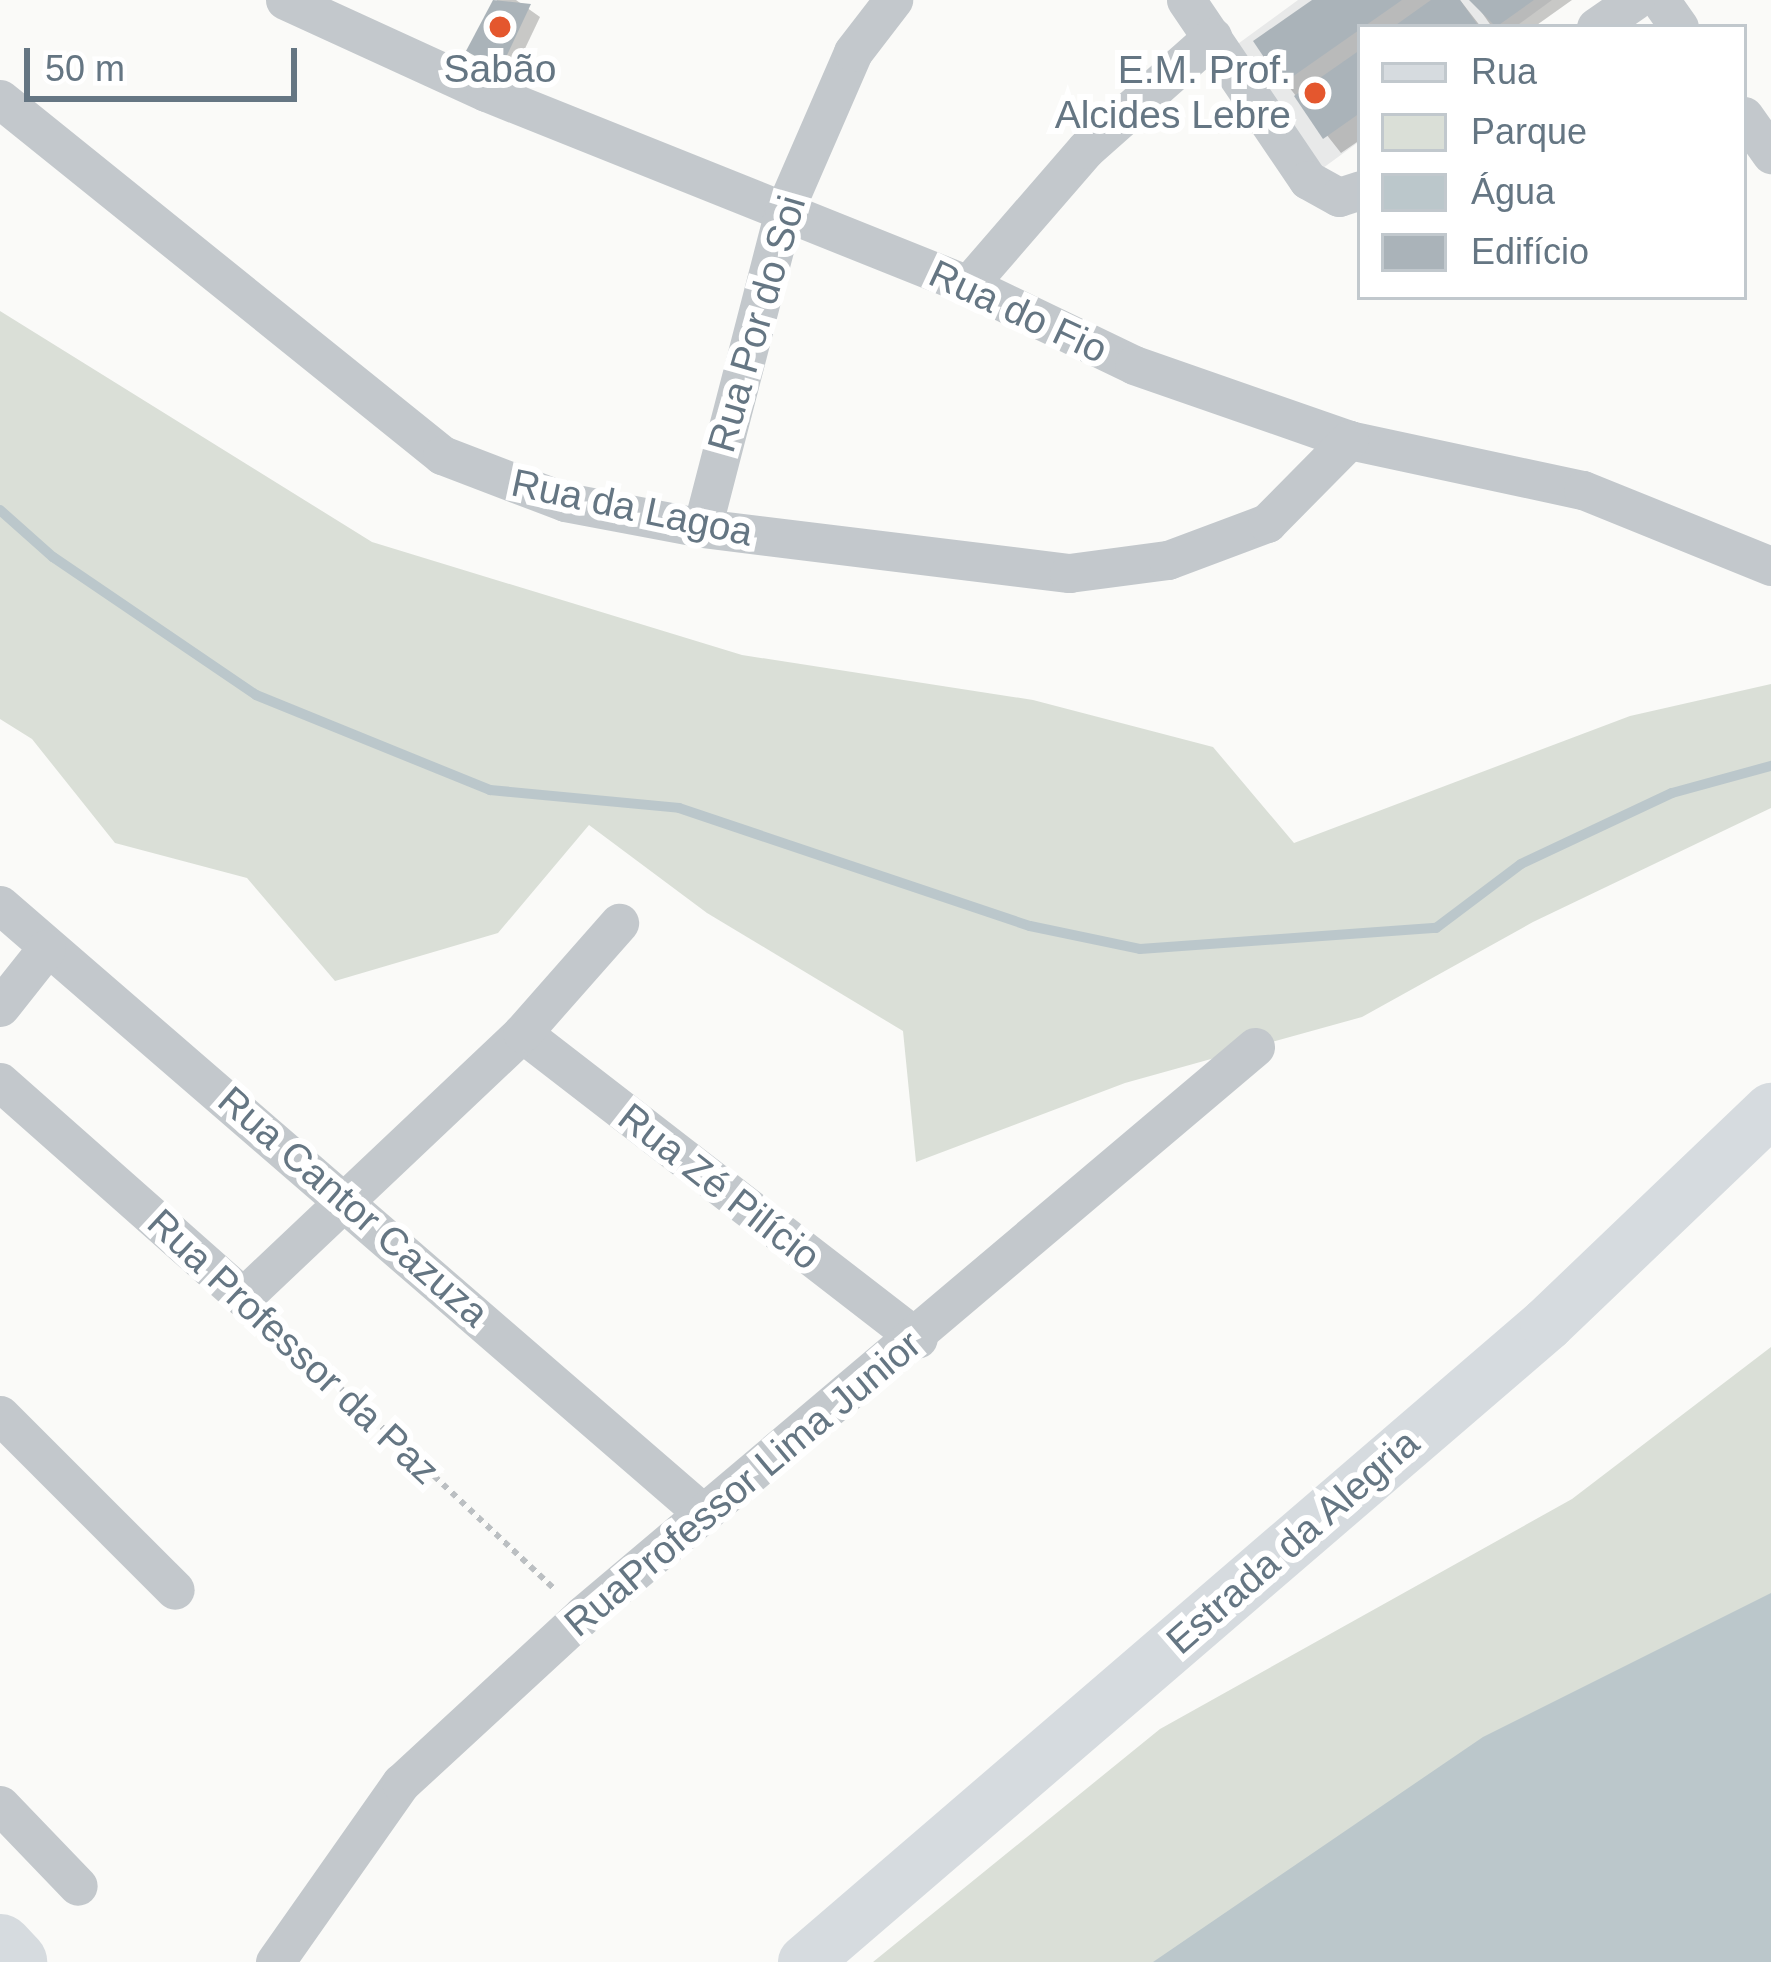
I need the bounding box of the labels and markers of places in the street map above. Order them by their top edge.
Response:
marker: Sabão [487,14,513,40]
place label: Sabão [444,46,556,92]
place label: E.M. Prof. Alcides Lebre [1055,48,1291,139]
marker: E.M. Prof. Alcides Lebre [1302,80,1328,106]

